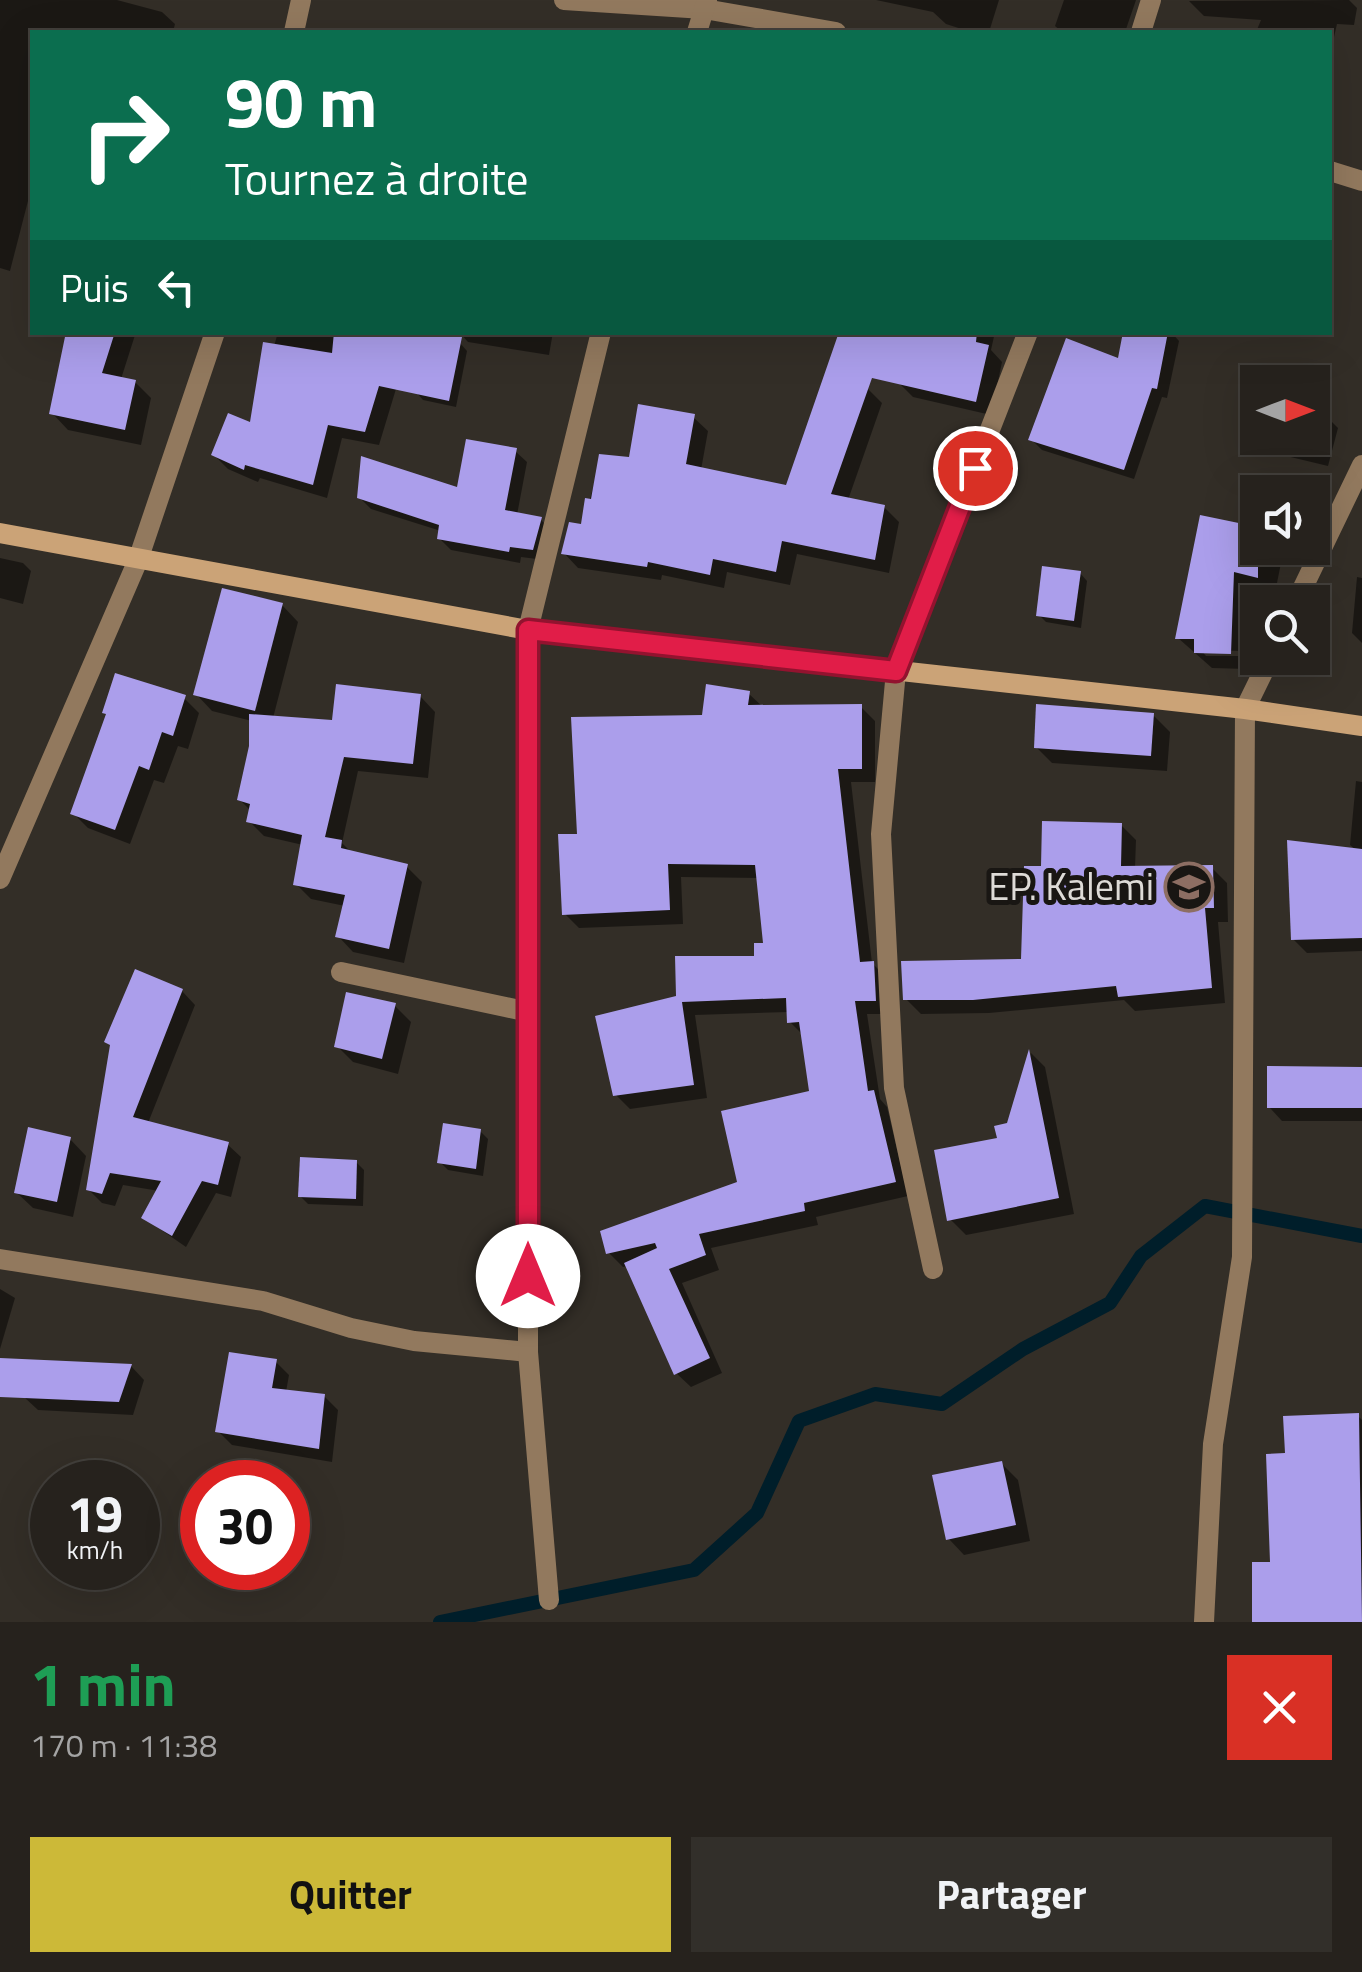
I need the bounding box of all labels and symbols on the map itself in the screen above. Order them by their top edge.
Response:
north arrow [1240,365,1330,455]
pin [933,426,1018,511]
place label: EP. Kalemi [988,857,1154,915]
school or university icon: EP. Kalemi [1163,861,1215,913]
position arrow [476,1224,580,1328]
speed limit sign: 30 [180,1460,310,1590]

